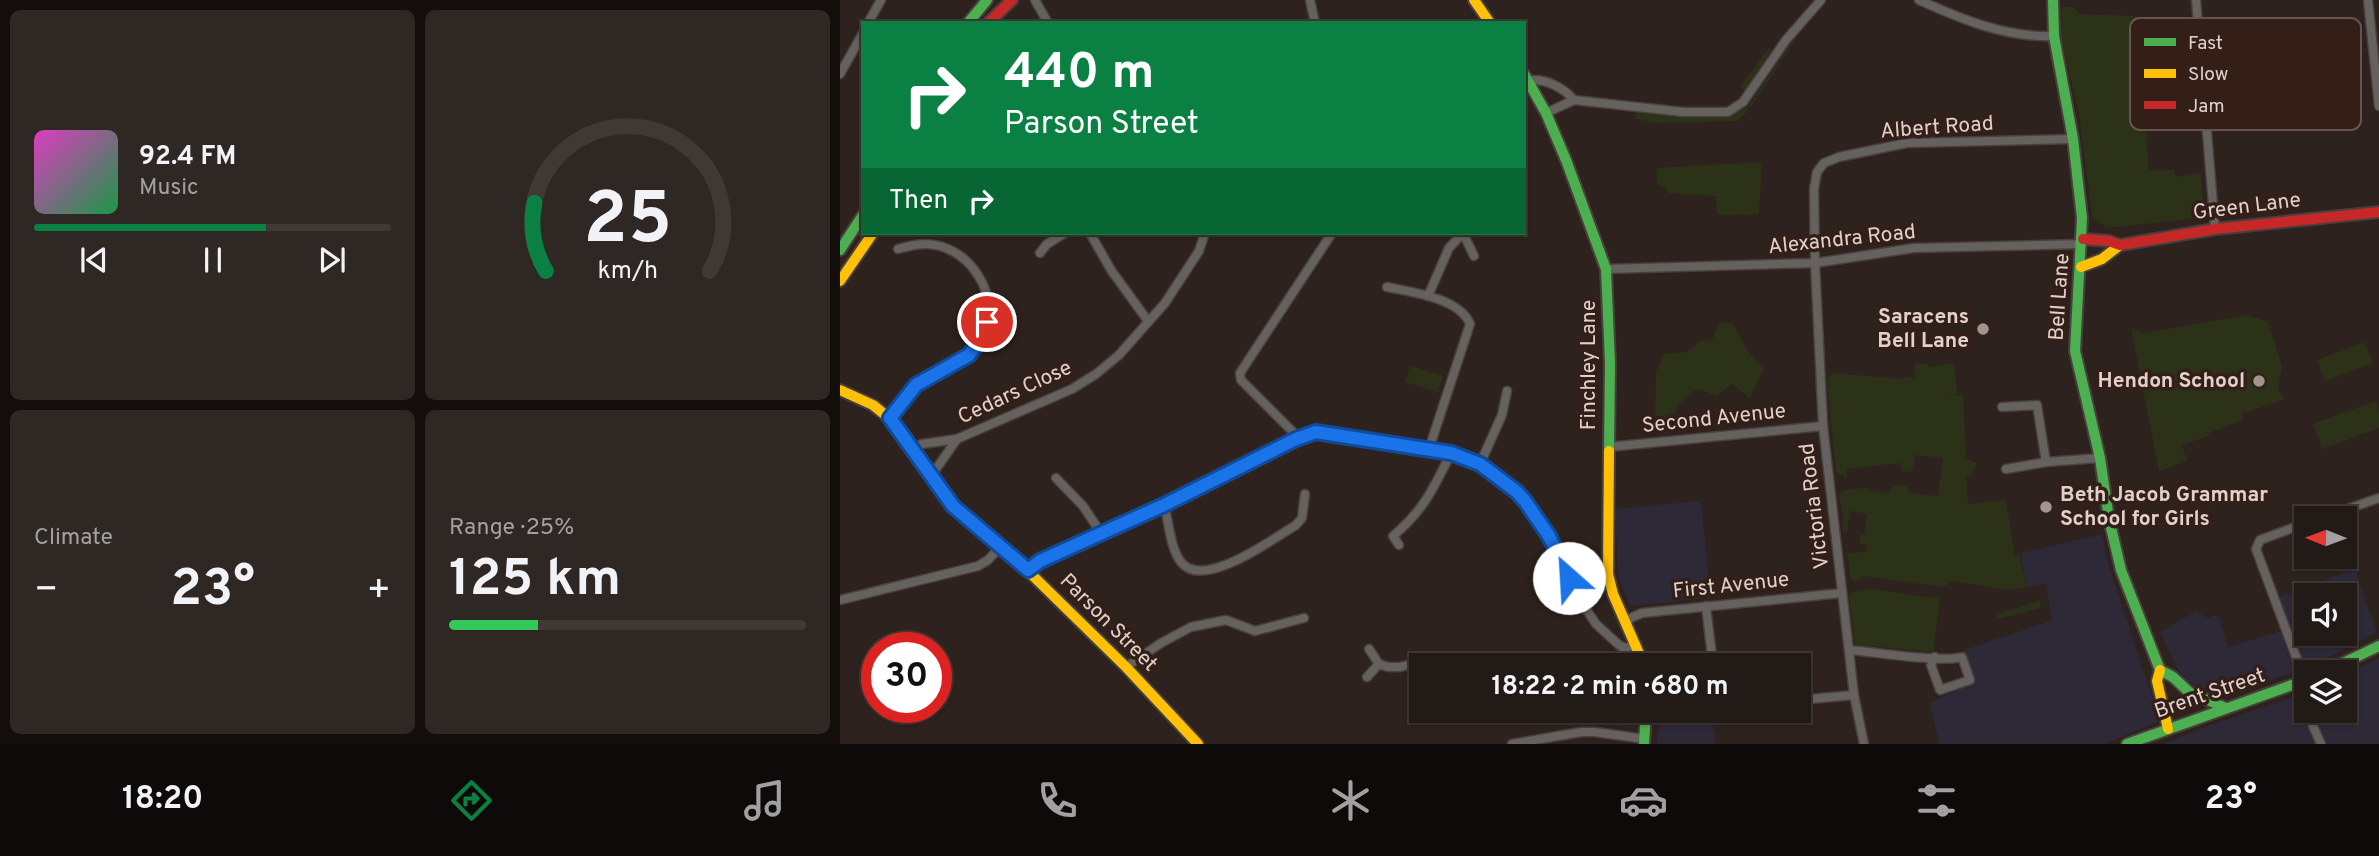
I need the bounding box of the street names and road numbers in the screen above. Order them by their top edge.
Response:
street label: Albert Road [1880,111,1994,145]
street label: Green Lane [2191,187,2303,227]
street label: Alexandra Road [1767,219,1917,261]
street label: Bell Lane [2043,252,2077,342]
street label: Finchley Lane [1576,300,1603,430]
street label: Cedars Close [954,355,1076,431]
street label: Second Avenue [1641,398,1787,440]
street label: Victoria Road [1794,441,1836,571]
street label: First Avenue [1671,566,1791,606]
street label: Parson Street [1053,568,1163,678]
street label: Brent Street [2151,662,2269,726]

